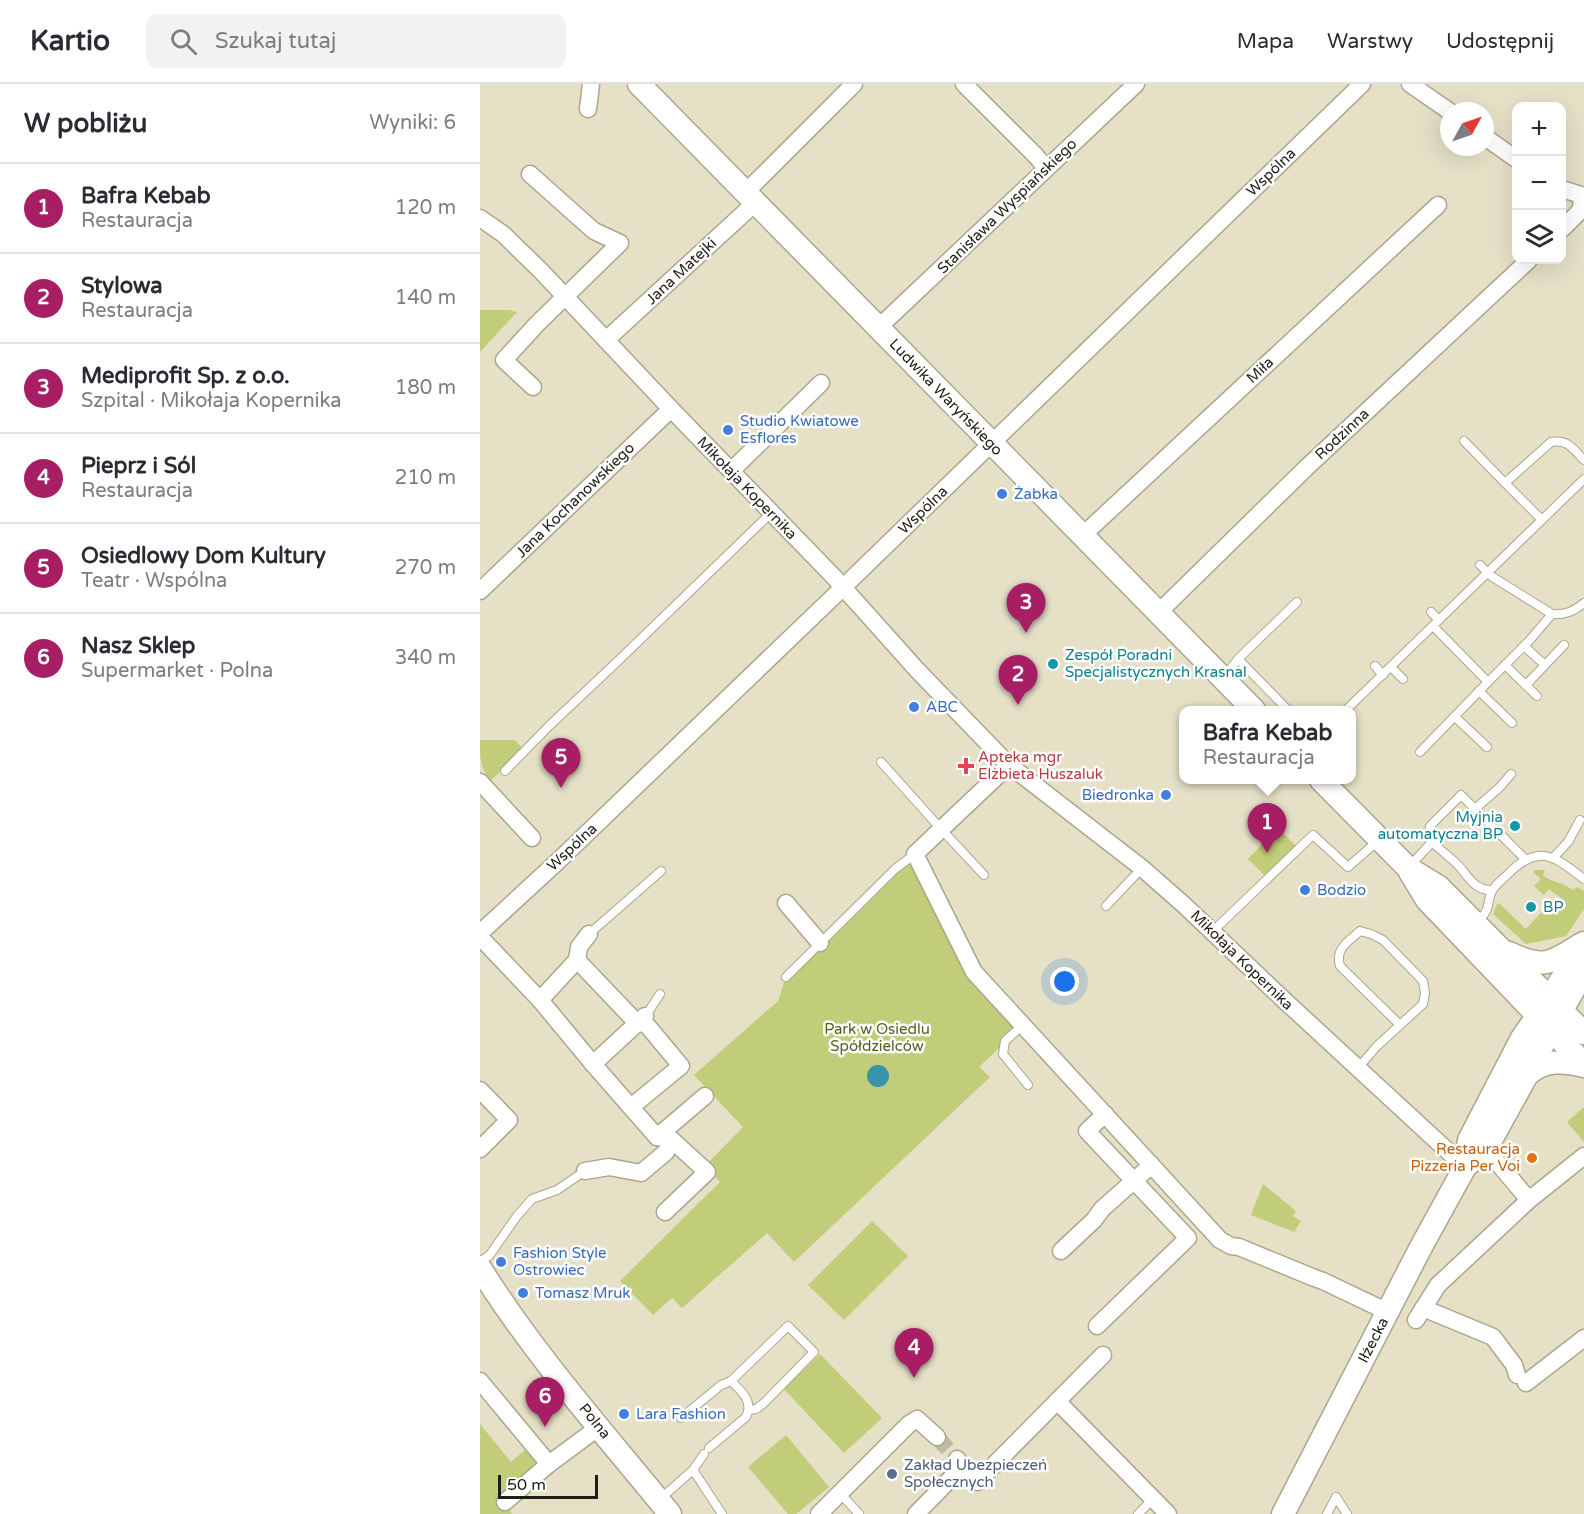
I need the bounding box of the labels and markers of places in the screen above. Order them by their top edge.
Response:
place label: Studio Kwiatowe Esflores [740,412,859,447]
marker: Studio Kwiatowe Esflores [721,423,735,437]
place label: Żabka [1014,485,1058,503]
marker: Żabka [995,487,1009,501]
pin: 3 [1006,584,1046,633]
place label: Zespół Poradni Specjalistycznych Krasnal [1065,646,1247,681]
pin: 2 [998,656,1038,705]
marker: Zespół Poradni Specjalistycznych Krasnal [1046,657,1060,671]
place label: ABC [926,698,958,716]
marker: ABC [907,700,921,714]
pin: 5 [542,738,580,788]
place label: Apteka mgr Elżbieta Huszaluk [978,748,1103,783]
marker: Apteka mgr Elżbieta Huszaluk [959,759,973,773]
place label: Biedronka [1082,786,1154,804]
marker: Biedronka [1159,788,1173,802]
pin: 1 [1248,804,1286,853]
place label: Myjnia automatyczna BP [1378,808,1503,843]
marker: Myjnia automatyczna BP [1508,819,1522,833]
place label: Bodzio [1317,881,1366,899]
marker: Bodzio [1298,883,1312,897]
place label: BP [1543,898,1563,916]
marker: BP [1524,900,1538,914]
place label: Restauracja Pizzeria Per Voi [1411,1140,1520,1175]
marker: Restauracja Pizzeria Per Voi [1525,1151,1539,1165]
place label: Fashion Style Ostrowiec [513,1244,606,1279]
marker: Fashion Style Ostrowiec [494,1255,508,1269]
place label: Tomasz Mruk [535,1284,630,1302]
marker: Tomasz Mruk [516,1286,530,1300]
pin: 4 [894,1328,934,1378]
pin: 6 [526,1378,564,1427]
place label: Lara Fashion [636,1405,726,1423]
marker: Lara Fashion [617,1407,631,1421]
place label: Zakład Ubezpieczeń Społecznych [904,1456,1047,1491]
marker: Zakład Ubezpieczeń Społecznych [885,1467,899,1481]

